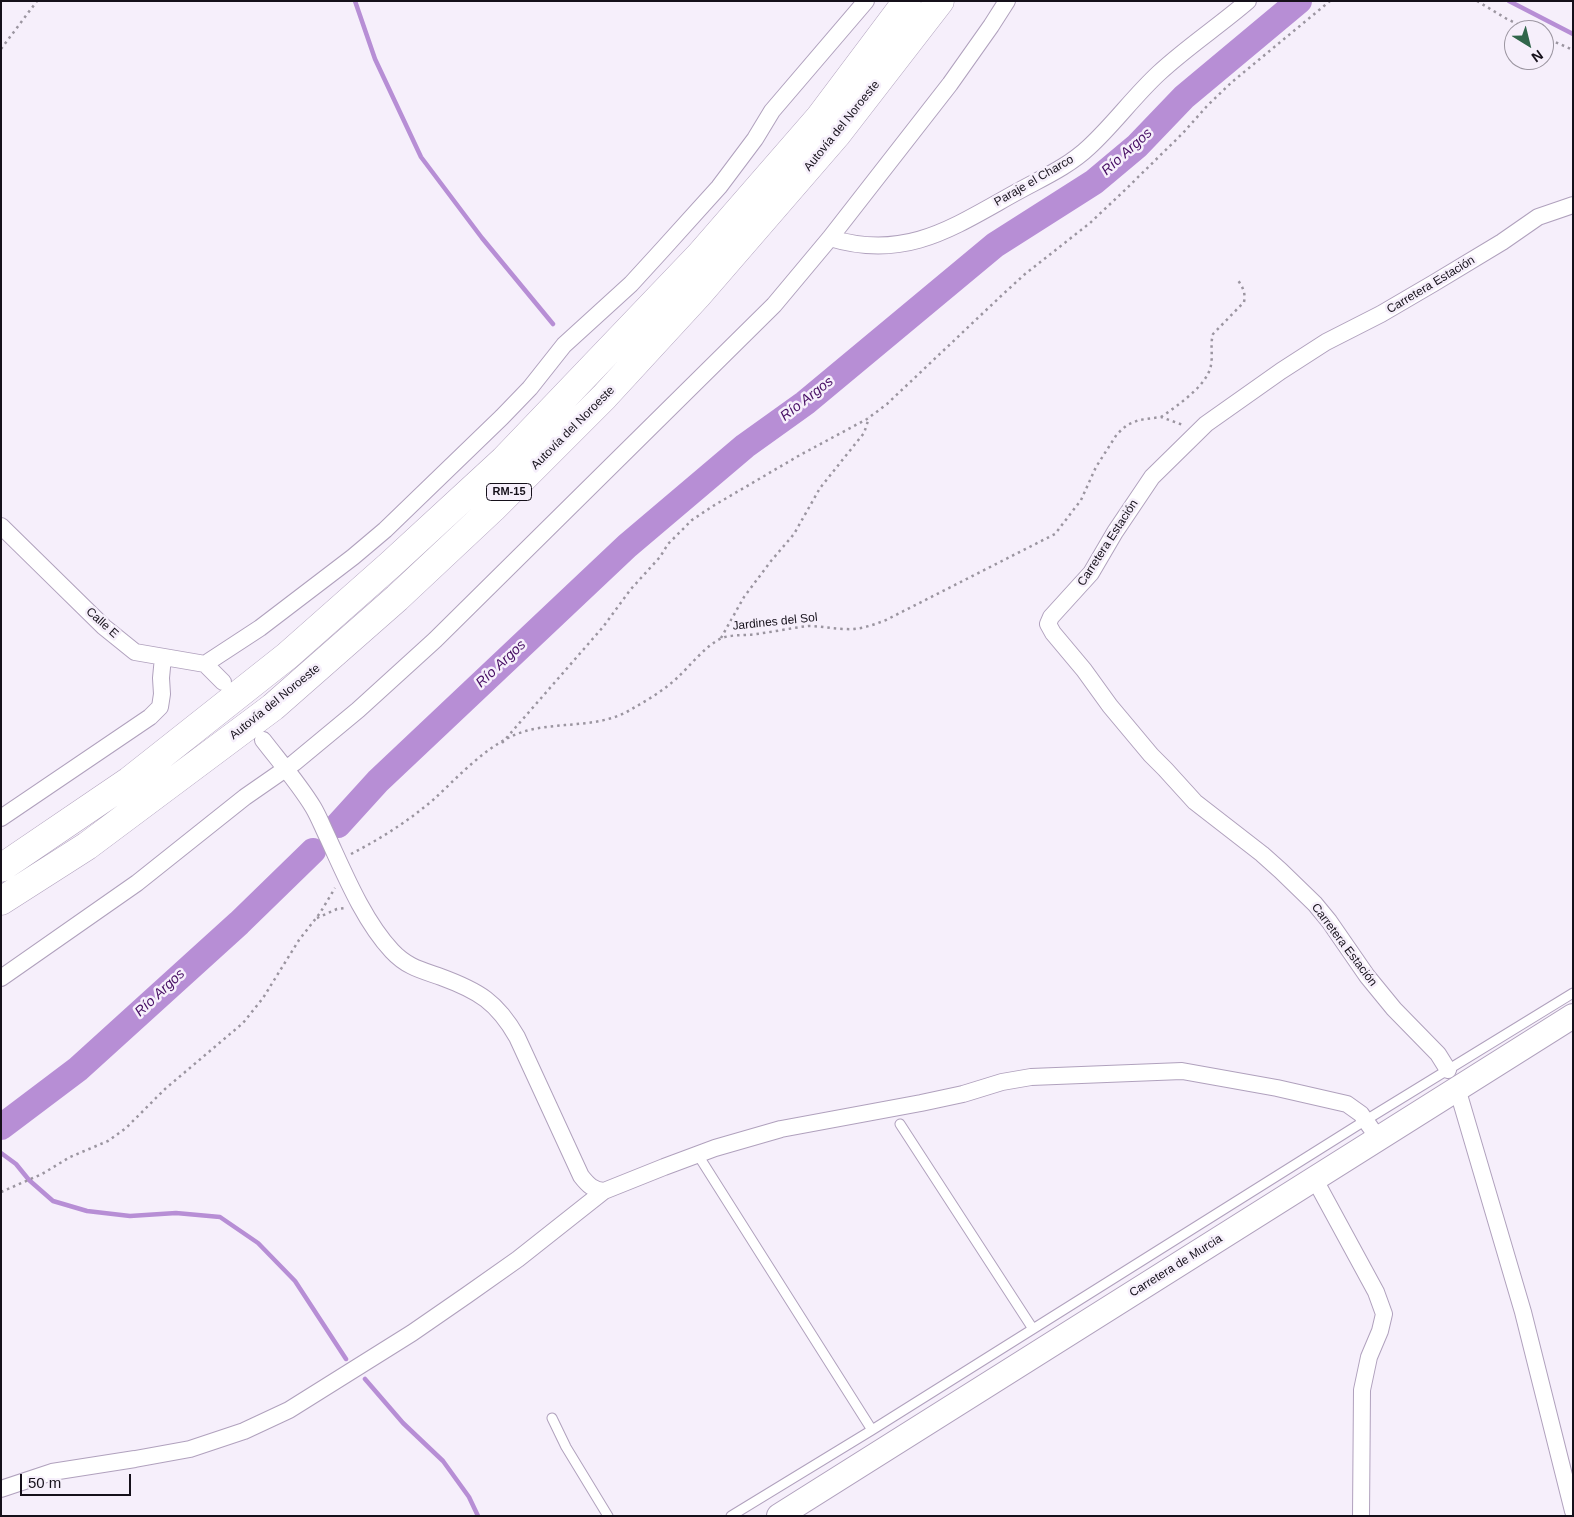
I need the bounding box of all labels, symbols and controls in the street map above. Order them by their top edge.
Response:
north arrow [1504,20,1554,70]
text: N [1528,47,1546,66]
street label: Autovía del Noroeste [801,78,883,174]
water label: Río Argos [1098,125,1156,179]
street label: Paraje el Charco [992,152,1076,210]
street label: Carretera Estación [1384,253,1478,317]
water label: Río Argos [777,373,837,425]
street label: Autovía del Noroeste [528,383,618,473]
road number: RM-15 [486,484,532,501]
street label: Carretera Estación [1075,497,1141,589]
street label: Calle E [83,605,121,641]
street label: Jardines del Sol [732,610,818,634]
water label: Río Argos [473,637,529,691]
street label: Autovía del Noroeste [227,661,323,743]
street label: Carretera Estación [1308,901,1380,989]
water label: Río Argos [132,966,188,1020]
street label: Carretera de Murcia [1127,1232,1225,1300]
scale bar [22,1464,134,1496]
text: 50 m [28,1474,61,1491]

